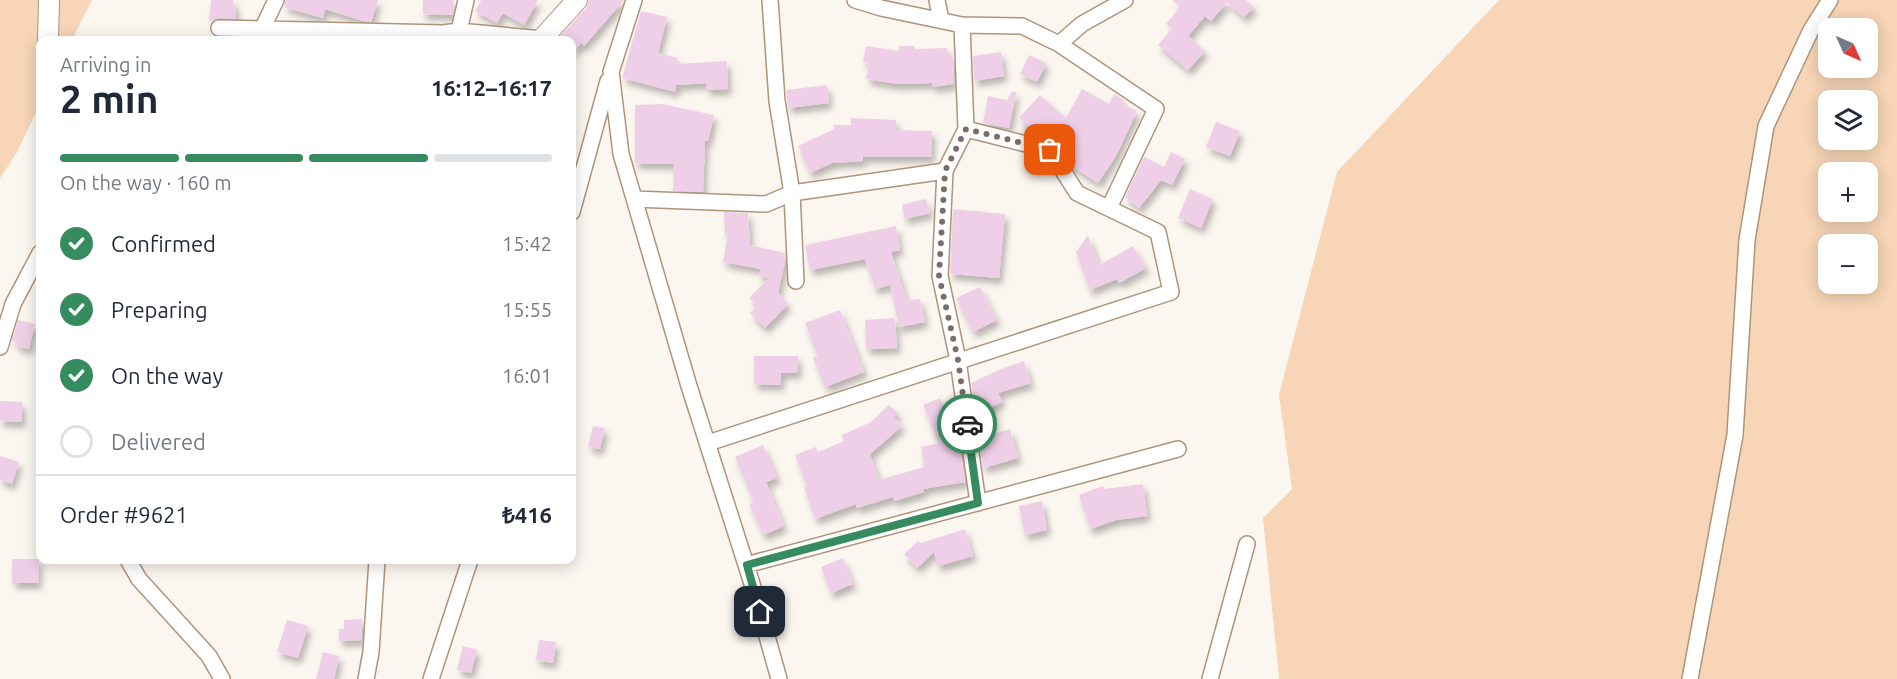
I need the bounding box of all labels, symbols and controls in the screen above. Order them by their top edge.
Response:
north arrow [1818,18,1878,78]
map controls [1818,18,1878,294]
text: Arriving in [60,53,151,76]
text: 16:12–16:17 [431,75,552,100]
text: 2 min [60,77,159,120]
button: layers [1818,90,1878,150]
pin [1024,124,1075,175]
icon: bag [1033,133,1066,166]
button: + [1818,162,1878,222]
text: On the way · 160 m [60,171,232,194]
icon: check [60,227,93,260]
text: Confirmed [111,231,216,256]
text: 15:42 [502,232,552,255]
button: − [1818,234,1878,294]
icon: check [60,293,93,326]
text: Preparing [111,297,208,322]
text: 15:55 [502,298,552,321]
icon: check [60,359,93,392]
text: On the way [111,363,223,388]
text: 16:01 [502,364,552,387]
courier [937,394,997,454]
icon: car [951,408,984,441]
text: Delivered [111,429,206,454]
text: Order #9621 [60,502,188,527]
text: ₺416 [502,502,552,527]
pin [734,586,785,637]
icon: home [743,595,776,628]

